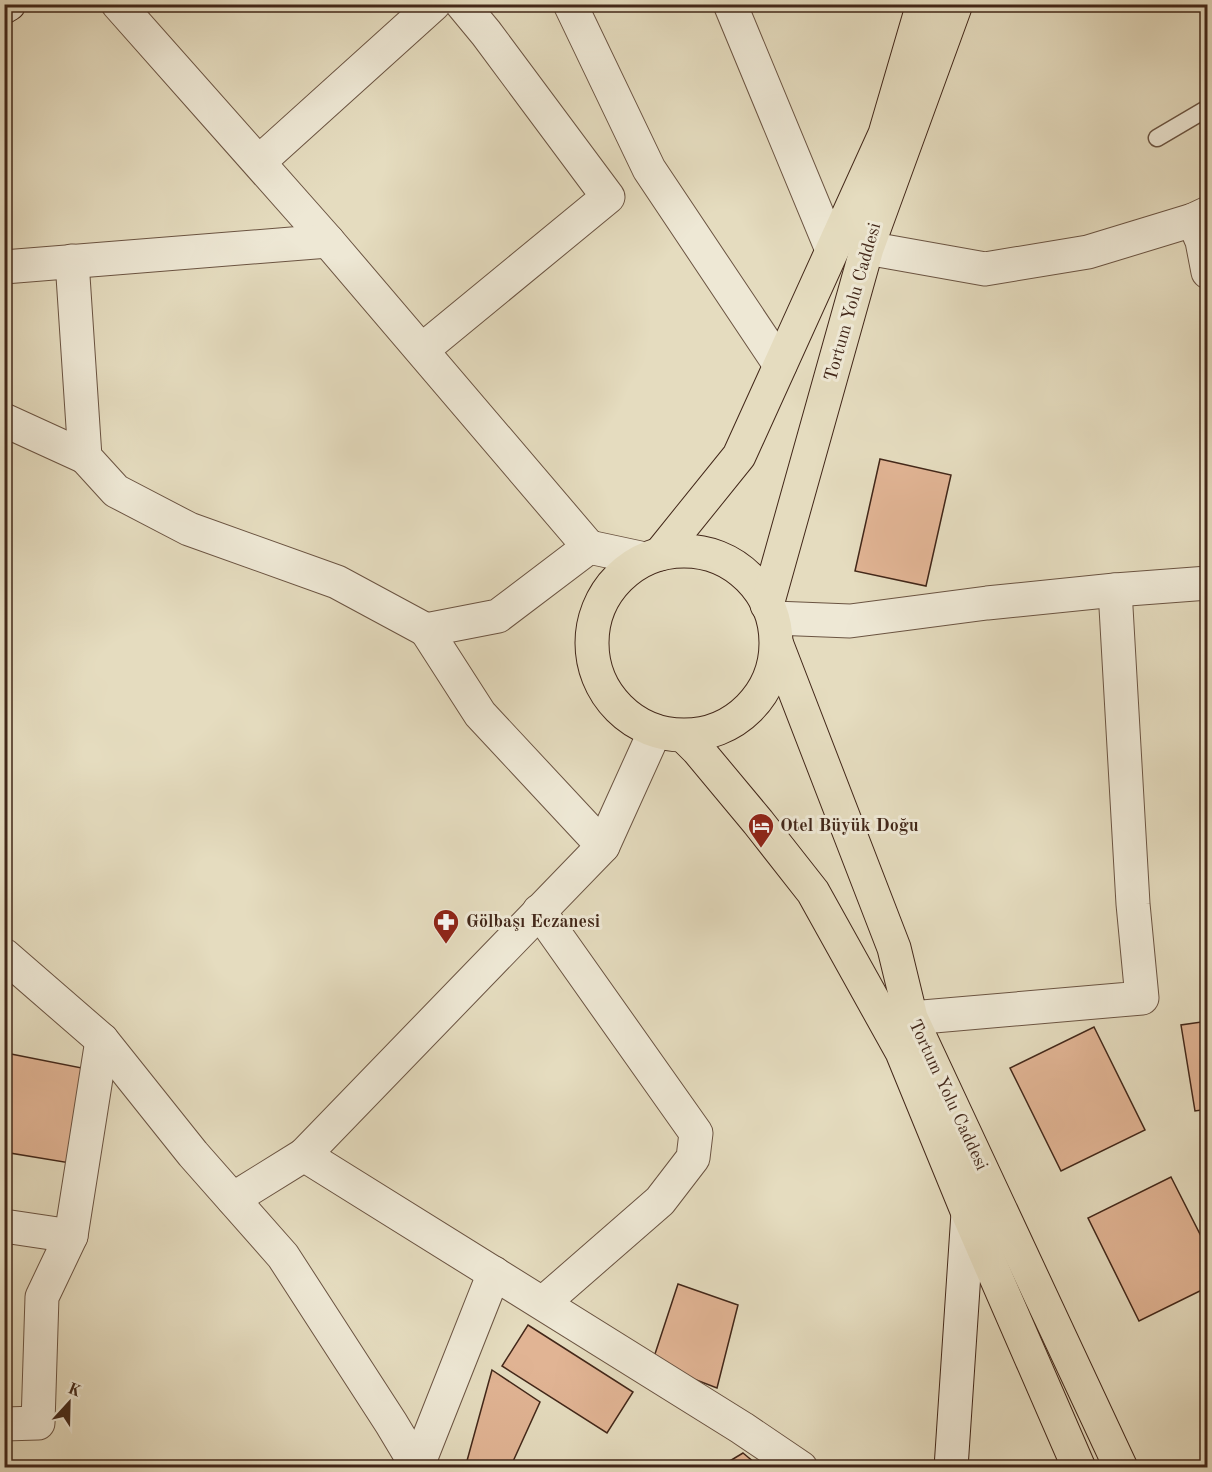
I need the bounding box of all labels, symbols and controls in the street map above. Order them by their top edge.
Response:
street label: Tortum Yolu Caddesi [822,221,884,383]
hotel icon: Otel Büyük Doğu [746,811,776,849]
place label: Otel Büyük Doğu [780,817,919,835]
pharmacy icon: Gölbaşı Eczanesi [431,907,461,945]
place label: Gölbaşı Eczanesi [466,913,600,931]
street label: Tortum Yolu Caddesi [905,1017,991,1173]
north arrow [39,1373,99,1433]
text: K [65,1381,83,1401]

